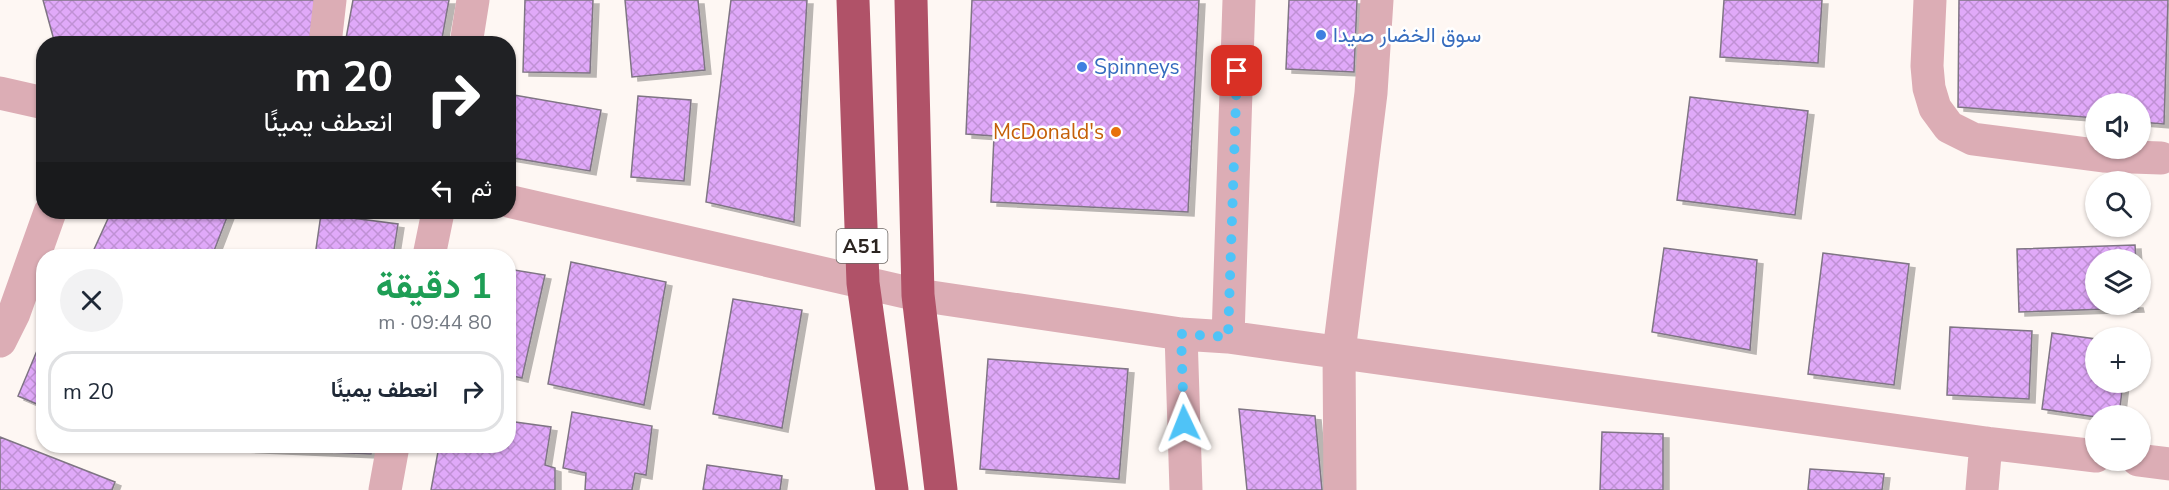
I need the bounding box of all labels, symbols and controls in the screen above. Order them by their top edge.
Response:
place label: سوق الخضار صيدا [1333,21,1481,49]
marker: سوق الخضار صيدا [1314,28,1328,42]
pin [1211,45,1262,96]
text: 20 m [294,49,393,106]
place label: Spinneys [1094,53,1180,81]
icon: arrive [1220,54,1253,87]
icon: right [414,60,492,138]
marker: Spinneys [1075,60,1089,74]
map controls [2085,93,2151,471]
button: sound [2085,93,2151,159]
text: انعطف يمينًا [263,104,393,141]
place label: McDonald's [993,118,1104,146]
marker: McDonald's [1109,125,1123,139]
button: search [2085,171,2151,237]
icon: left [426,174,459,207]
text: ثم [471,174,492,204]
road number: A51 [836,229,888,263]
button: layers [2085,249,2151,315]
text: 1 دقيقة [376,262,492,311]
button: close [60,269,123,332]
text: 80 m · 09:44 [378,309,492,336]
button: + [2085,327,2151,393]
text: انعطف يمينًا [331,375,438,405]
icon: right [456,375,489,408]
text: 20 m [63,377,114,407]
position arrow [1152,391,1216,455]
button: − [2085,405,2151,471]

